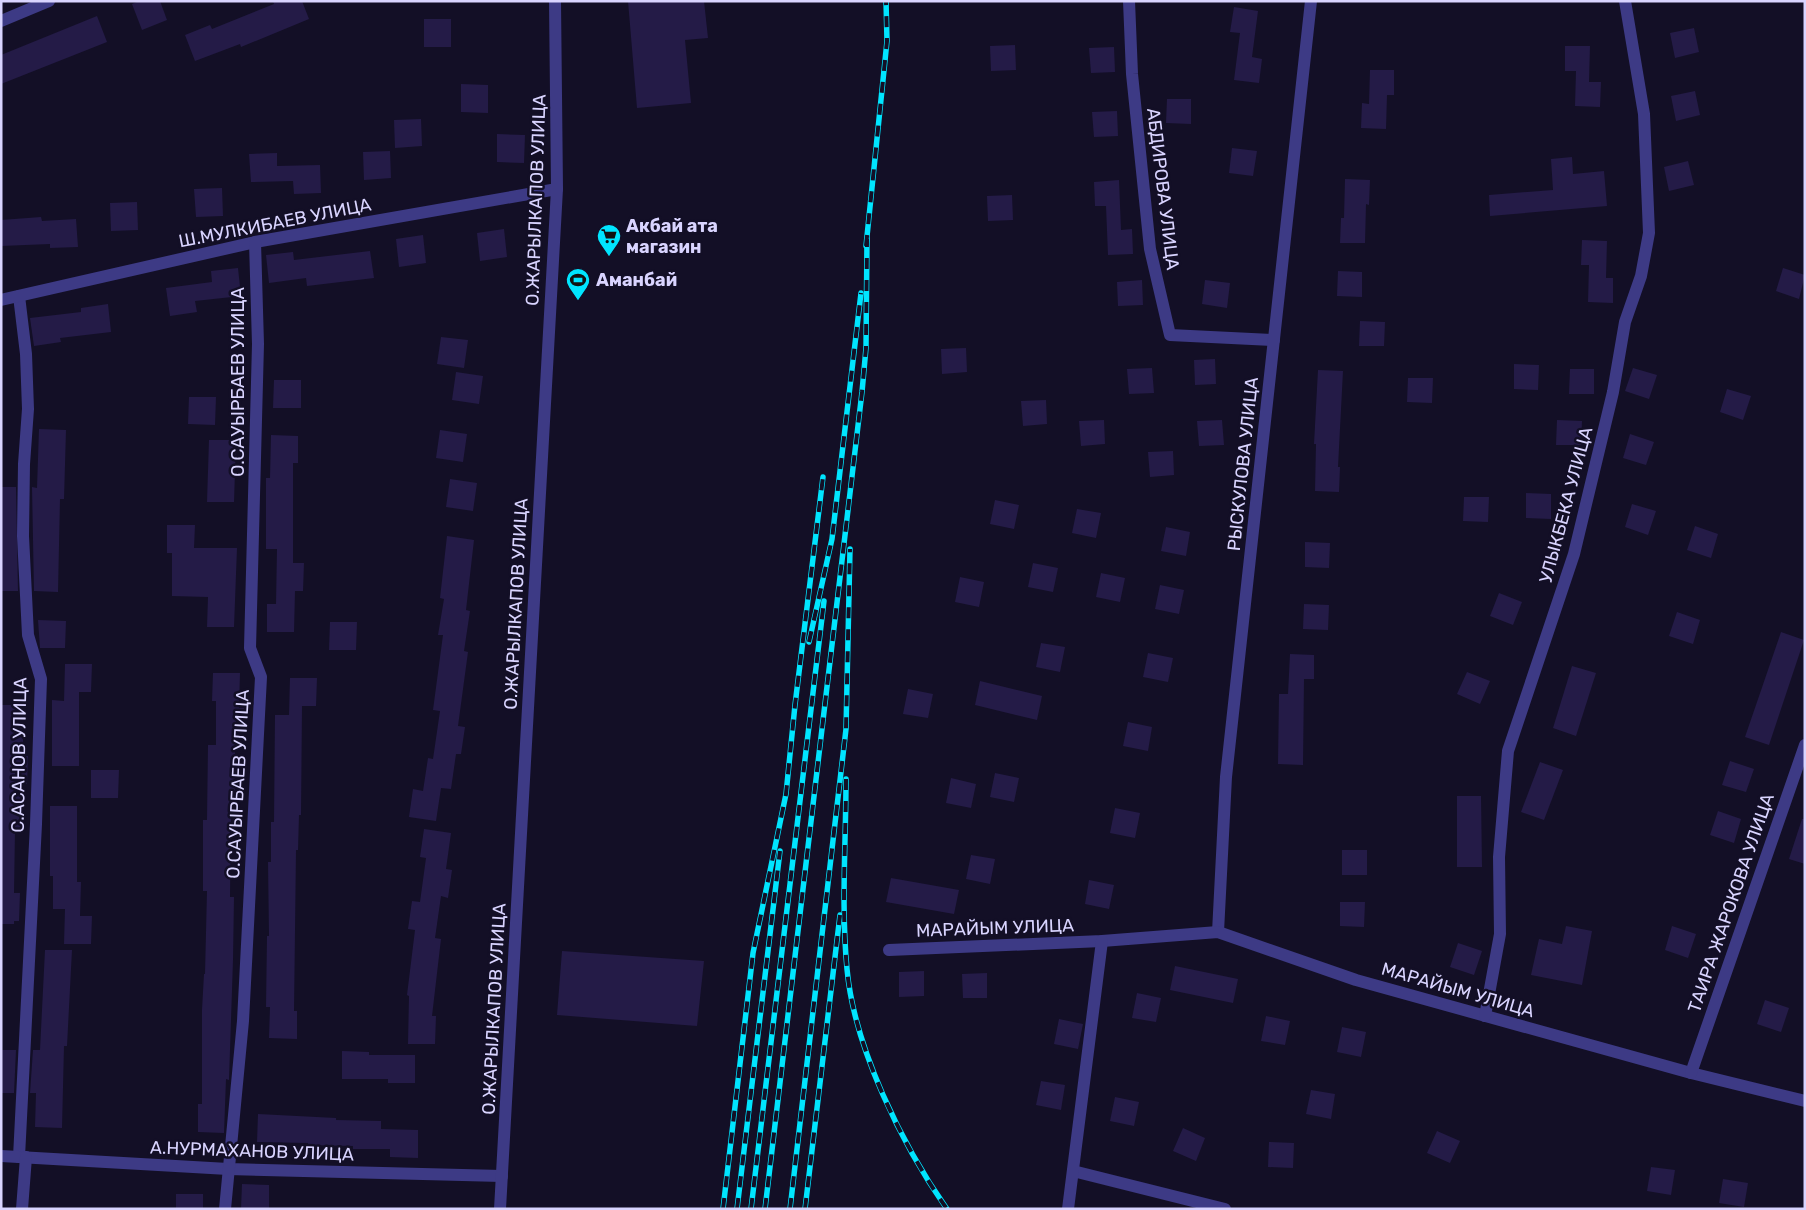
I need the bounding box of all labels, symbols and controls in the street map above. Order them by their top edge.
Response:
street label: О.ЖАРЫЛКАПОВ УЛИЦА [521,94,551,306]
street label: АБДИРОВА УЛИЦА [1142,107,1184,271]
street label: Ш.МУЛКИБАЕВ УЛИЦА [177,194,373,252]
place label: Акбай ата магазин [626,215,718,258]
supermarket icon: Акбай ата магазин [596,223,622,257]
sports icon: Аманбай [565,267,591,301]
place label: Аманбай [596,269,677,291]
street label: О.САУЫРБАЕВ УЛИЦА [227,287,249,477]
street label: РЫСКУЛОВА УЛИЦА [1223,376,1263,552]
street label: УЛЫКБЕКА УЛИЦА [1535,424,1597,586]
street label: О.ЖАРЫЛКАПОВ УЛИЦА [499,498,533,710]
street label: С.АСАНОВ УЛИЦА [7,677,31,833]
street label: О.САУЫРБАЕВ УЛИЦА [222,689,254,879]
street label: ТАИРА ЖАРОКОВА УЛИЦА [1683,790,1779,1016]
street label: О.ЖАРЫЛКАПОВ УЛИЦА [477,903,511,1115]
street label: МАРАЙЫМ УЛИЦА [916,914,1074,942]
street label: МАРАЙЫМ УЛИЦА [1379,958,1537,1022]
street label: А.НУРМАХАНОВ УЛИЦА [150,1136,354,1166]

